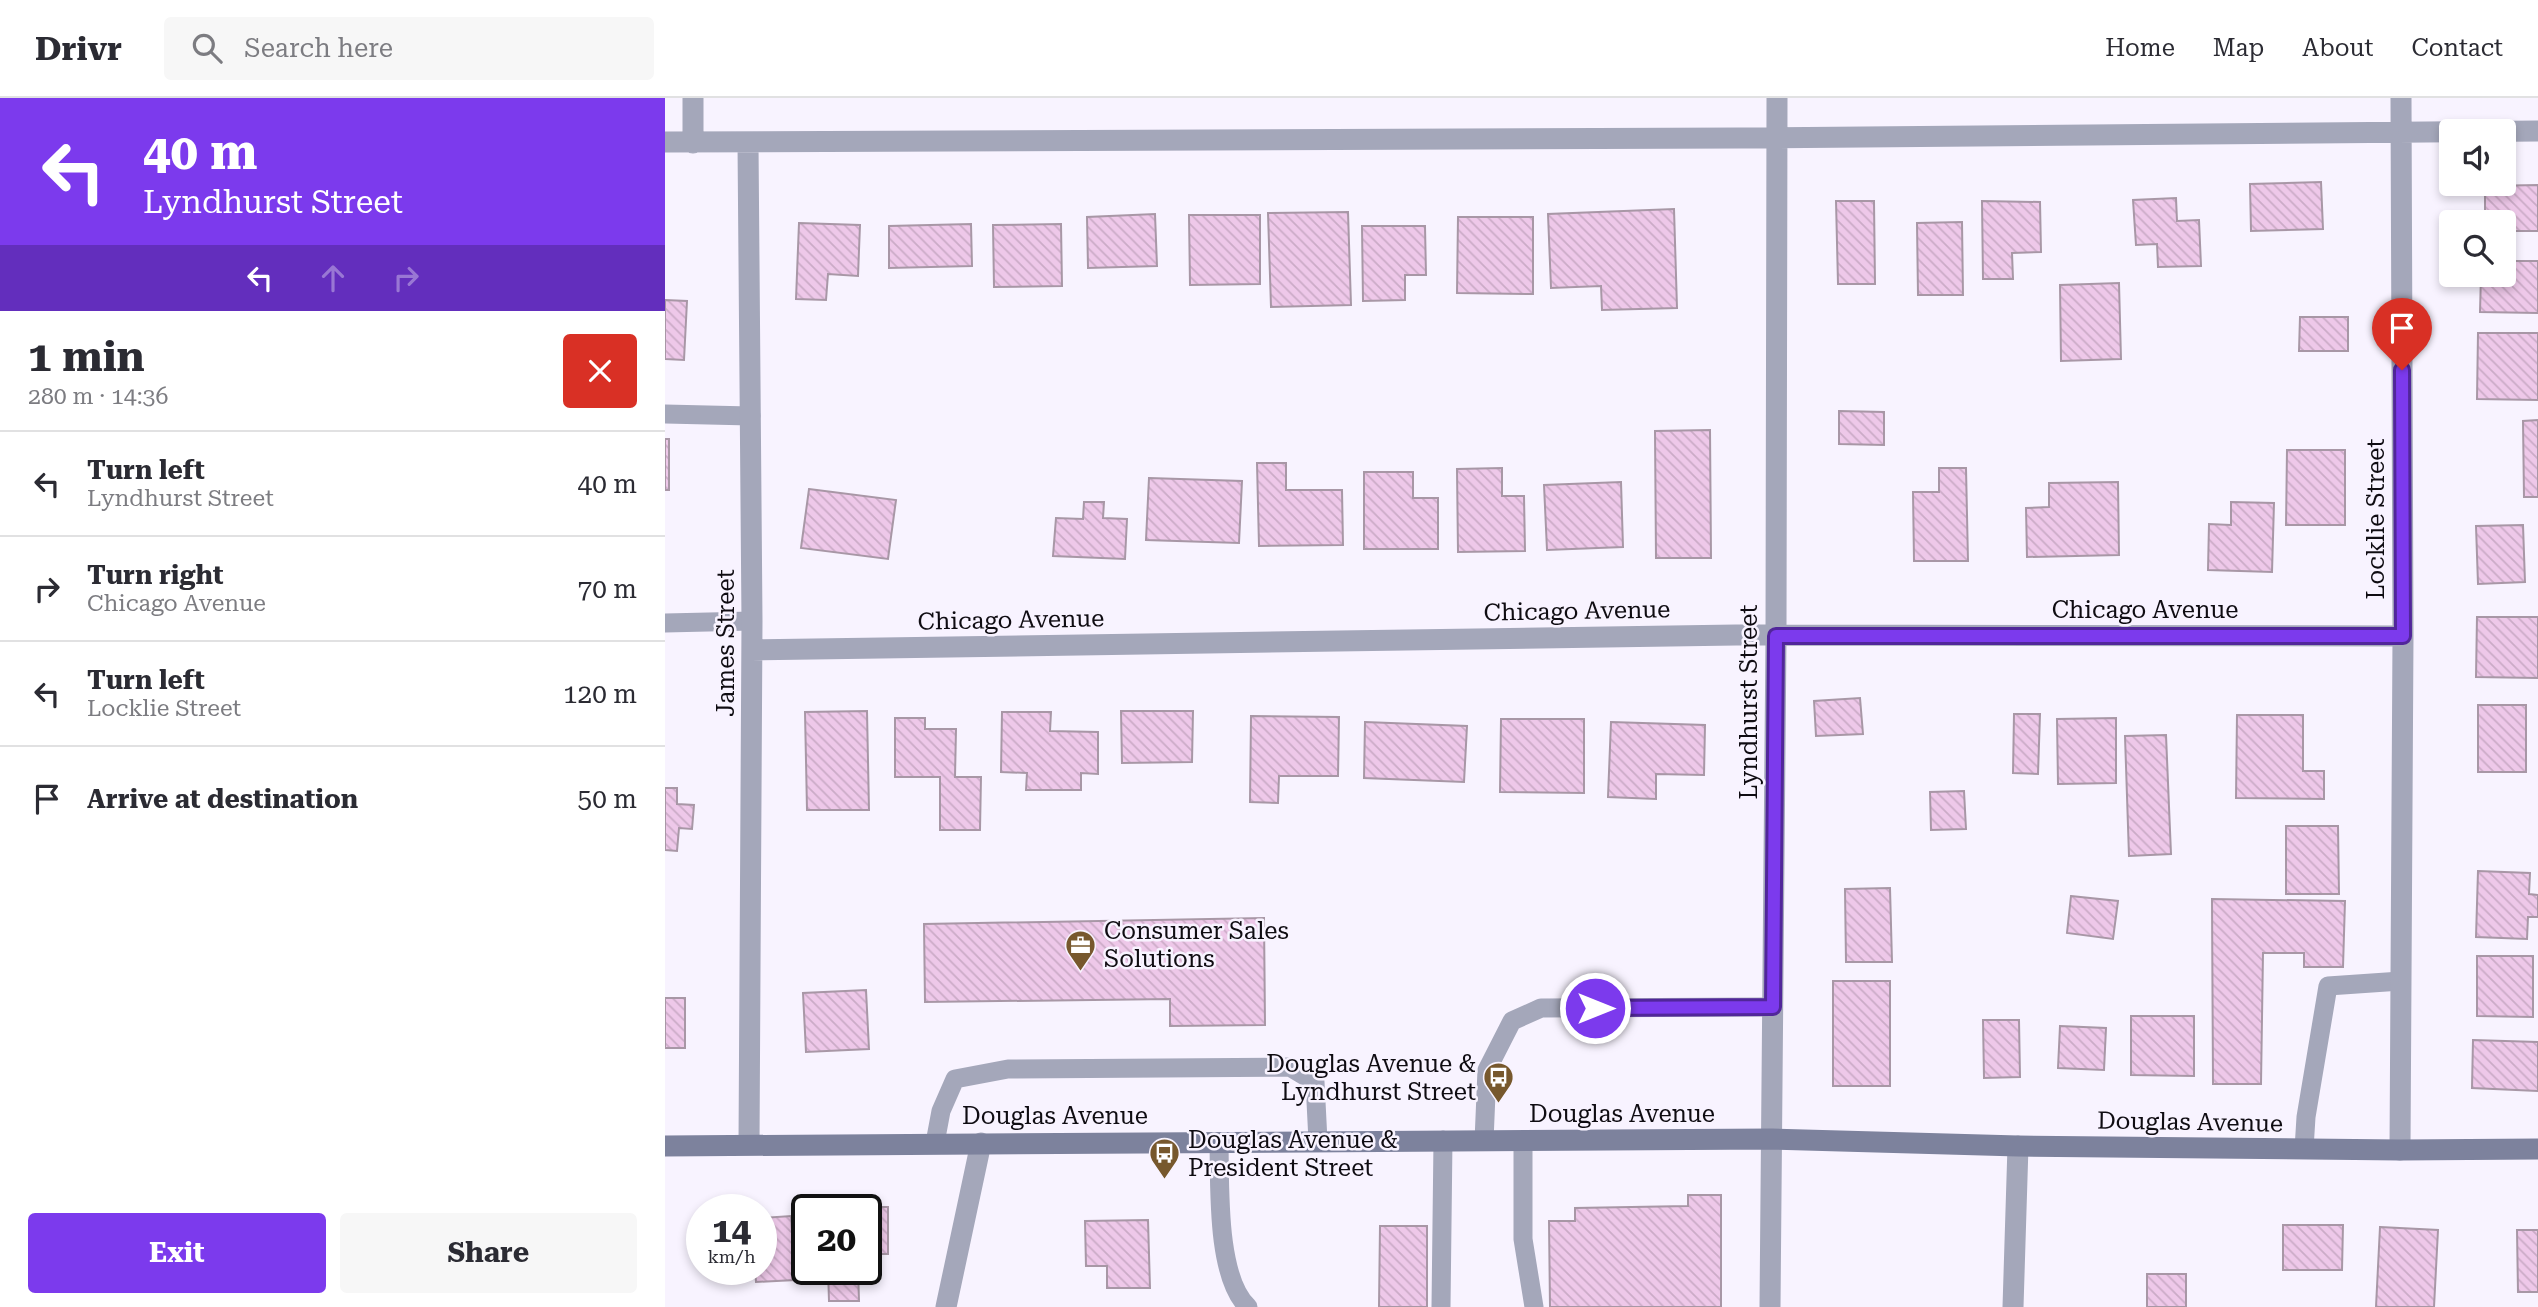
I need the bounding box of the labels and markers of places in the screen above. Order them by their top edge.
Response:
pin [2372,298,2432,370]
place label: Consumer Sales Solutions [1104,917,1289,973]
office icon: Consumer Sales Solutions [1064,928,1098,972]
place label: Douglas Avenue & Lyndhurst Street [1266,1050,1476,1106]
bus stop icon: Douglas Avenue & Lyndhurst Street [1482,1061,1516,1105]
place label: Douglas Avenue & President Street [1188,1126,1398,1182]
bus stop icon: Douglas Avenue & President Street [1148,1137,1182,1181]

